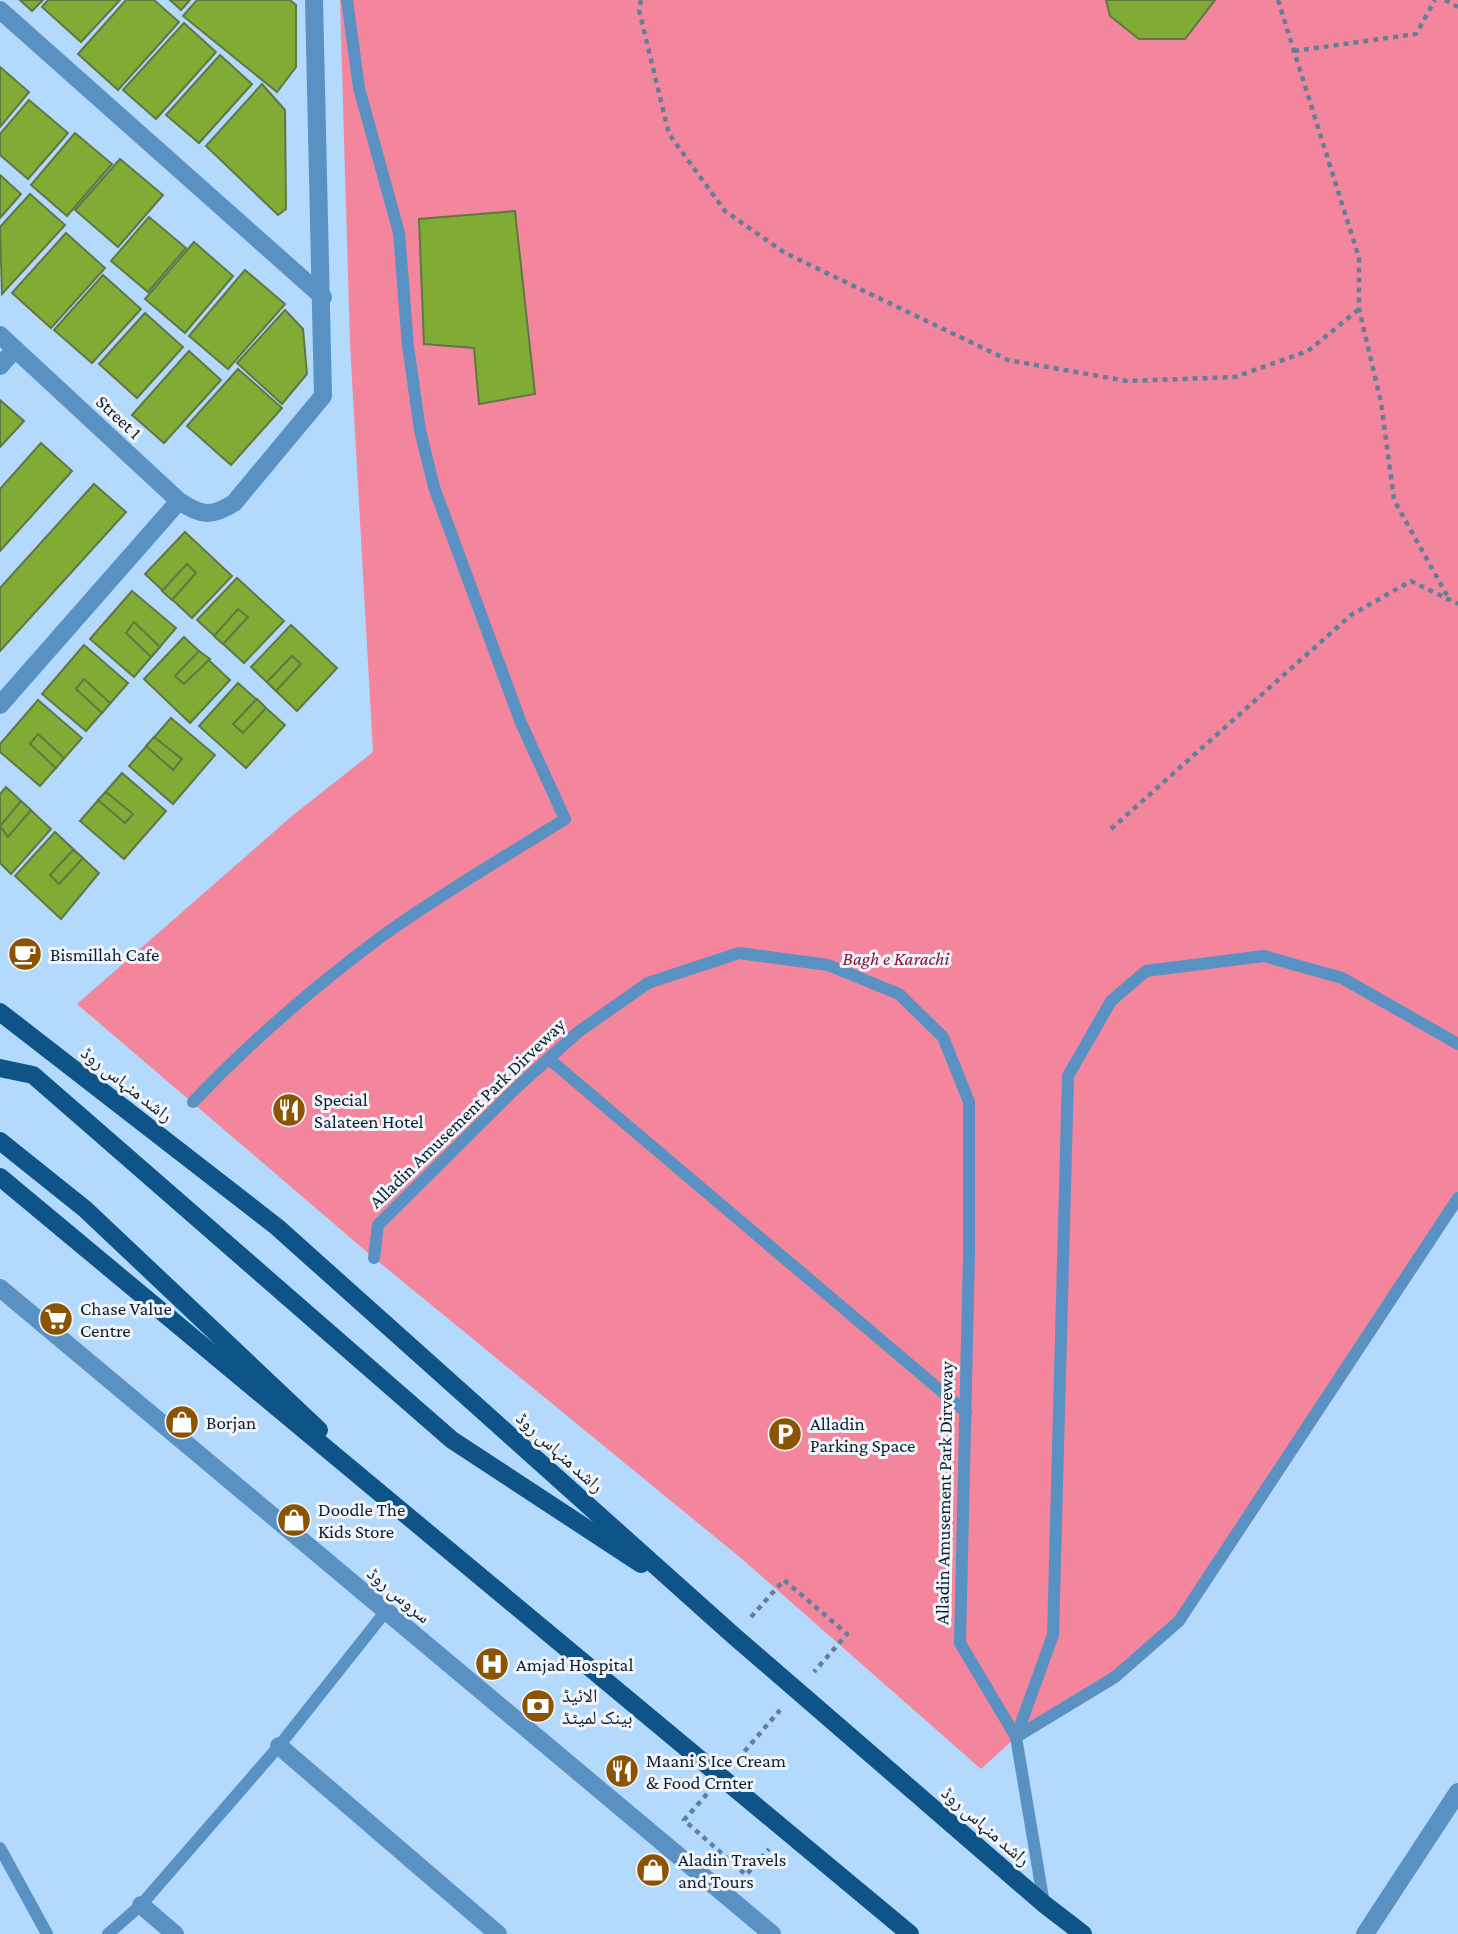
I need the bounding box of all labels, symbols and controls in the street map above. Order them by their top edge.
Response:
street label: Street 1 [92,391,146,443]
cafe icon: Bismillah Cafe [6,935,44,973]
place label: Bismillah Cafe [50,944,159,965]
park label: Bagh e Karachi [843,948,950,969]
street label: Alladin Amusement Park Dirveway [365,1014,569,1212]
street label: راشد منہاس روڈ [76,1042,177,1127]
place label: Special Salateen Hotel [314,1089,424,1132]
restaurant icon: Special Salateen Hotel [270,1091,308,1129]
place label: Chase Value Centre [80,1298,172,1341]
supermarket icon: Chase Value Centre [37,1300,75,1338]
street label: Alladin Amusement Park Dirveway [931,1361,957,1625]
shop icon: Borjan [163,1403,201,1441]
street label: راشد منہاس روڈ [511,1407,608,1497]
place label: Borjan [206,1412,256,1434]
place label: Alladin Parking Space [810,1413,915,1456]
parking icon: Alladin Parking Space [766,1415,804,1453]
place label: Doodle The Kids Store [318,1499,405,1542]
shop icon: Doodle The Kids Store [275,1501,313,1539]
street label: سروس روڈ [363,1563,435,1628]
hospital icon: Amjad Hospital [473,1645,511,1683]
place label: Amjad Hospital [516,1654,633,1676]
place label: الائیڈ بینک لمیٹڈ [562,1685,632,1728]
bank icon: الائیڈ بینک لمیٹڈ [519,1687,557,1725]
place label: Maani S Ice Cream & Food Crnter [646,1750,786,1793]
restaurant icon: Maani S Ice Cream & Food Crnter [603,1752,641,1790]
street label: راشد منہاس روڈ [937,1782,1035,1871]
place label: Aladin Travels and Tours [678,1849,786,1892]
shop icon: Aladin Travels and Tours [634,1851,672,1889]

